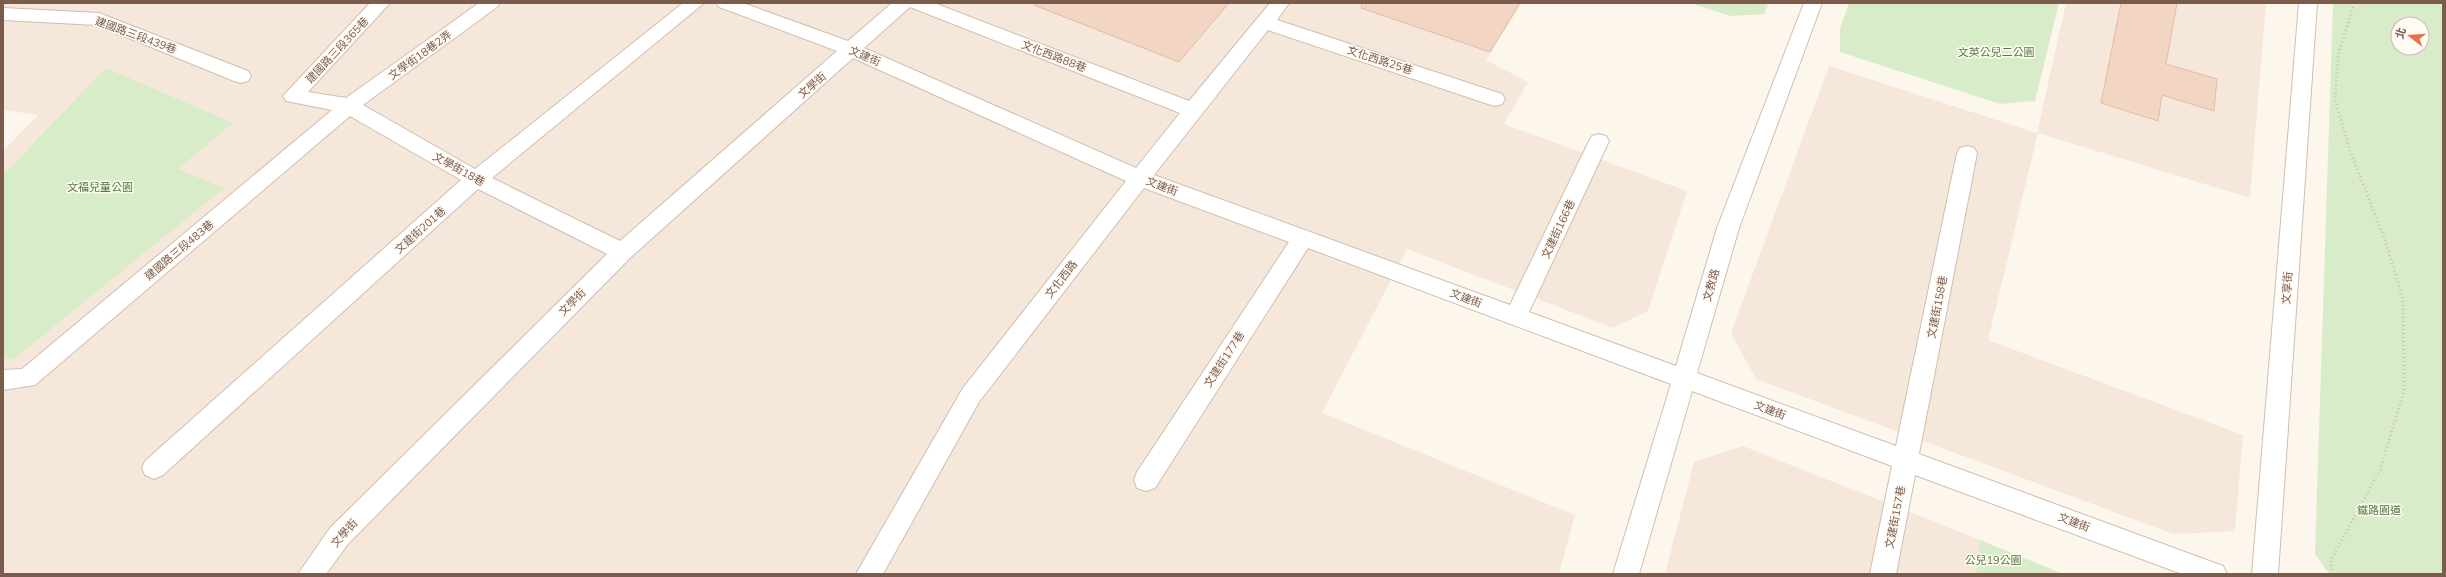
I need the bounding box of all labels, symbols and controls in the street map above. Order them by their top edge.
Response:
street label: 建國路三段439巷 [93,14,179,56]
street label: 建國路三段365巷 [303,14,371,86]
north arrow [2390,16,2430,56]
text: 北 [2392,26,2409,40]
street label: 文學街18巷2弄 [386,27,454,83]
street label: 文化西路88巷 [1020,37,1088,75]
street label: 文建街 [847,43,883,69]
street label: 文化西路25巷 [1345,43,1415,77]
park label: 文英公兒二公園 [1958,45,2035,59]
street label: 文學街 [795,69,829,101]
street label: 文學街18巷 [431,149,487,189]
street label: 文建街 [1144,174,1180,198]
park label: 文福兒童公園 [67,180,133,194]
street label: 文建街166巷 [1538,197,1578,261]
street label: 文建街201巷 [392,203,448,257]
street label: 建國路三段483巷 [142,217,216,283]
street label: 文化西路 [1042,257,1080,301]
street label: 文教路 [1700,267,1722,303]
street label: 文享街 [2279,271,2295,305]
street label: 文建街158巷 [1924,274,1950,340]
street label: 文學街 [555,285,589,319]
street label: 文建街 [1448,286,1484,310]
street label: 文建街177巷 [1201,328,1247,390]
street label: 文建街 [1752,398,1788,422]
street label: 文建街157巷 [1882,484,1908,550]
park label: 鐵路園道 [2357,503,2401,517]
street label: 文建街 [2056,510,2092,534]
street label: 文學街 [328,516,360,550]
park label: 公兒19公園 [1964,553,2022,567]

